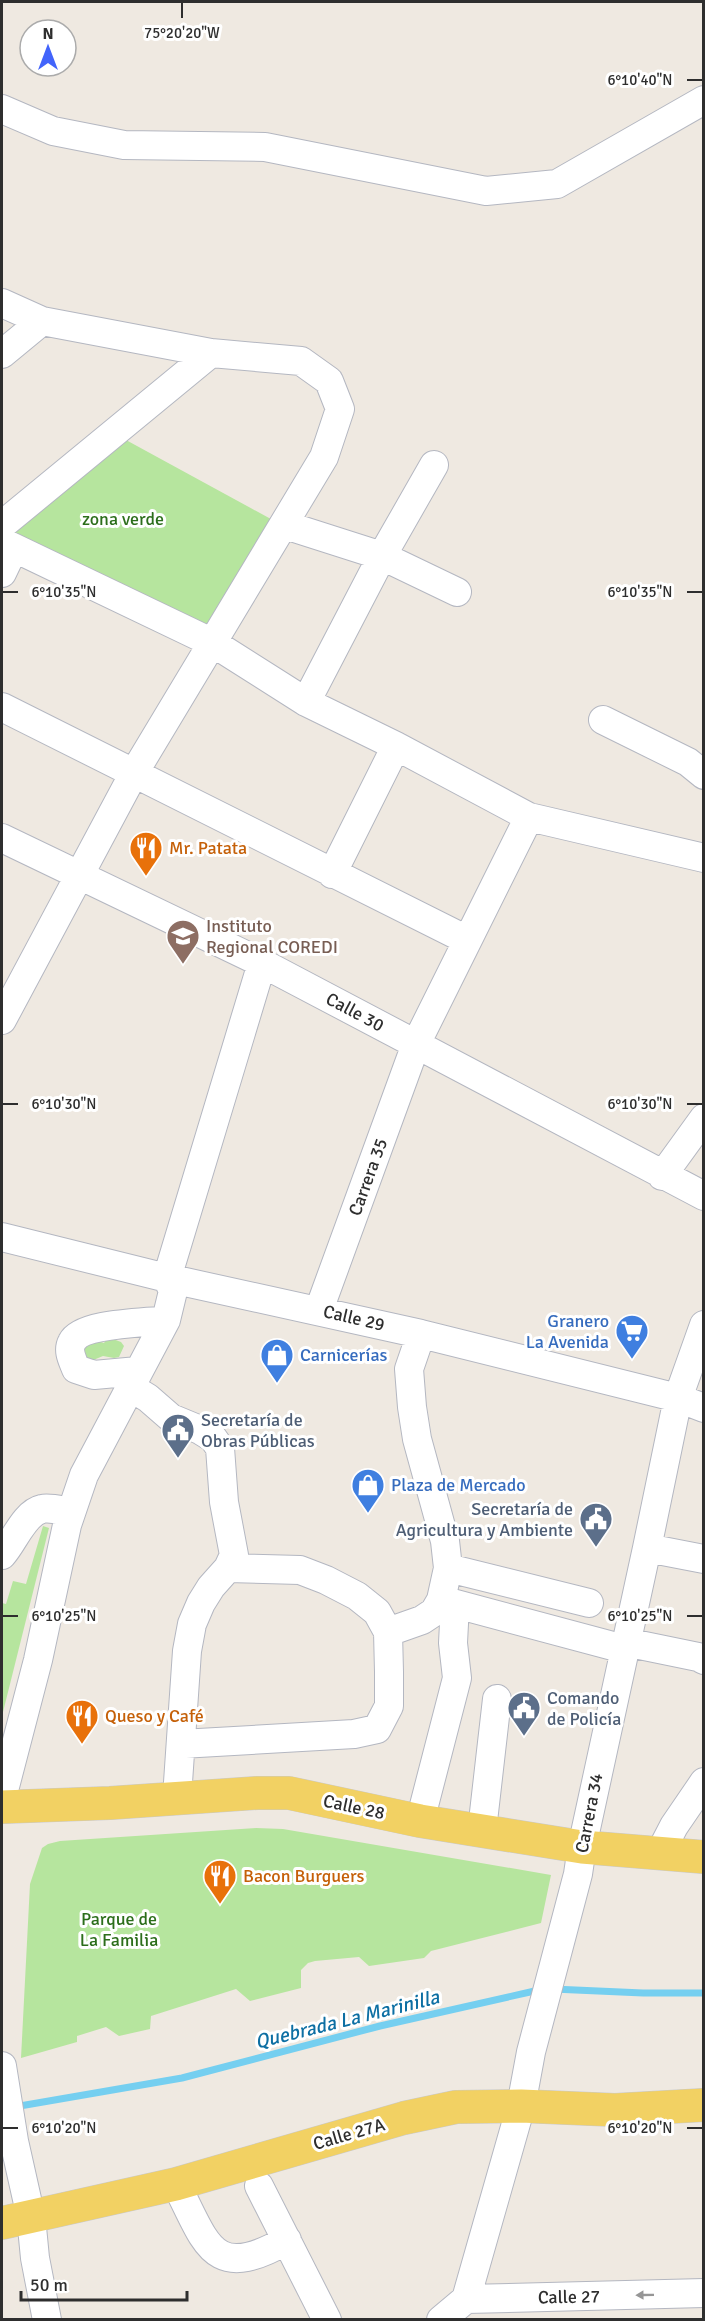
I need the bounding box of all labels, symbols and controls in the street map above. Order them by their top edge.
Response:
north arrow [18,18,78,78]
text: N [42,24,54,44]
text: 75°20'20"W [144,24,220,42]
text: 6°10'40"N [607,71,673,89]
park label: zona verde [82,508,164,530]
text: 6°10'35"N [31,583,97,601]
text: 6°10'35"N [607,583,673,601]
restaurant icon: Mr. Patata [128,830,164,877]
place label: Mr. Patata [169,837,247,859]
place label: Instituto Regional COREDI [206,915,338,958]
school or university icon: Instituto Regional COREDI [165,918,201,965]
street label: Calle 30 [322,988,388,1036]
text: 6°10'30"N [31,1095,97,1113]
text: 6°10'30"N [607,1095,673,1113]
street label: Carrera 35 [344,1135,392,1219]
street label: Calle 29 [321,1300,387,1336]
place label: Granero La Avenida [526,1310,609,1353]
supermarket icon: Granero La Avenida [614,1313,650,1360]
shop icon: Carnicerías [259,1337,295,1384]
place label: Carnicerías [300,1344,388,1366]
place label: Secretaría de Obras Públicas [201,1409,315,1452]
public building icon: Secretaría de Obras Públicas [160,1412,196,1459]
shop icon: Plaza de Mercado [350,1467,386,1514]
place label: Plaza de Mercado [391,1474,526,1496]
place label: Secretaría de Agricultura y Ambiente [396,1498,573,1541]
public building icon: Secretaría de Agricultura y Ambiente [578,1501,614,1548]
text: 6°10'25"N [31,1607,97,1625]
text: 6°10'25"N [607,1607,673,1625]
place label: Comando de Policía [547,1687,621,1730]
public building icon: Comando de Policía [506,1690,542,1737]
restaurant icon: Queso y Café [64,1698,100,1745]
place label: Queso y Café [105,1705,204,1727]
street label: Carrera 34 [570,1771,608,1855]
street label: Calle 28 [321,1790,387,1824]
restaurant icon: Bacon Burguers [202,1858,238,1905]
place label: Bacon Burguers [243,1865,365,1887]
park label: Parque de La Familia [80,1908,158,1951]
water label: Quebrada La Marinilla [252,1984,443,2054]
street label: Calle 27A [311,2113,387,2155]
text: 6°10'20"N [31,2119,97,2137]
text: 6°10'20"N [607,2119,673,2137]
scale bar [21,2264,188,2302]
text: 50 m [30,2274,68,2296]
street label: Calle 27 [538,2285,600,2309]
one-way arrow [636,2290,655,2300]

